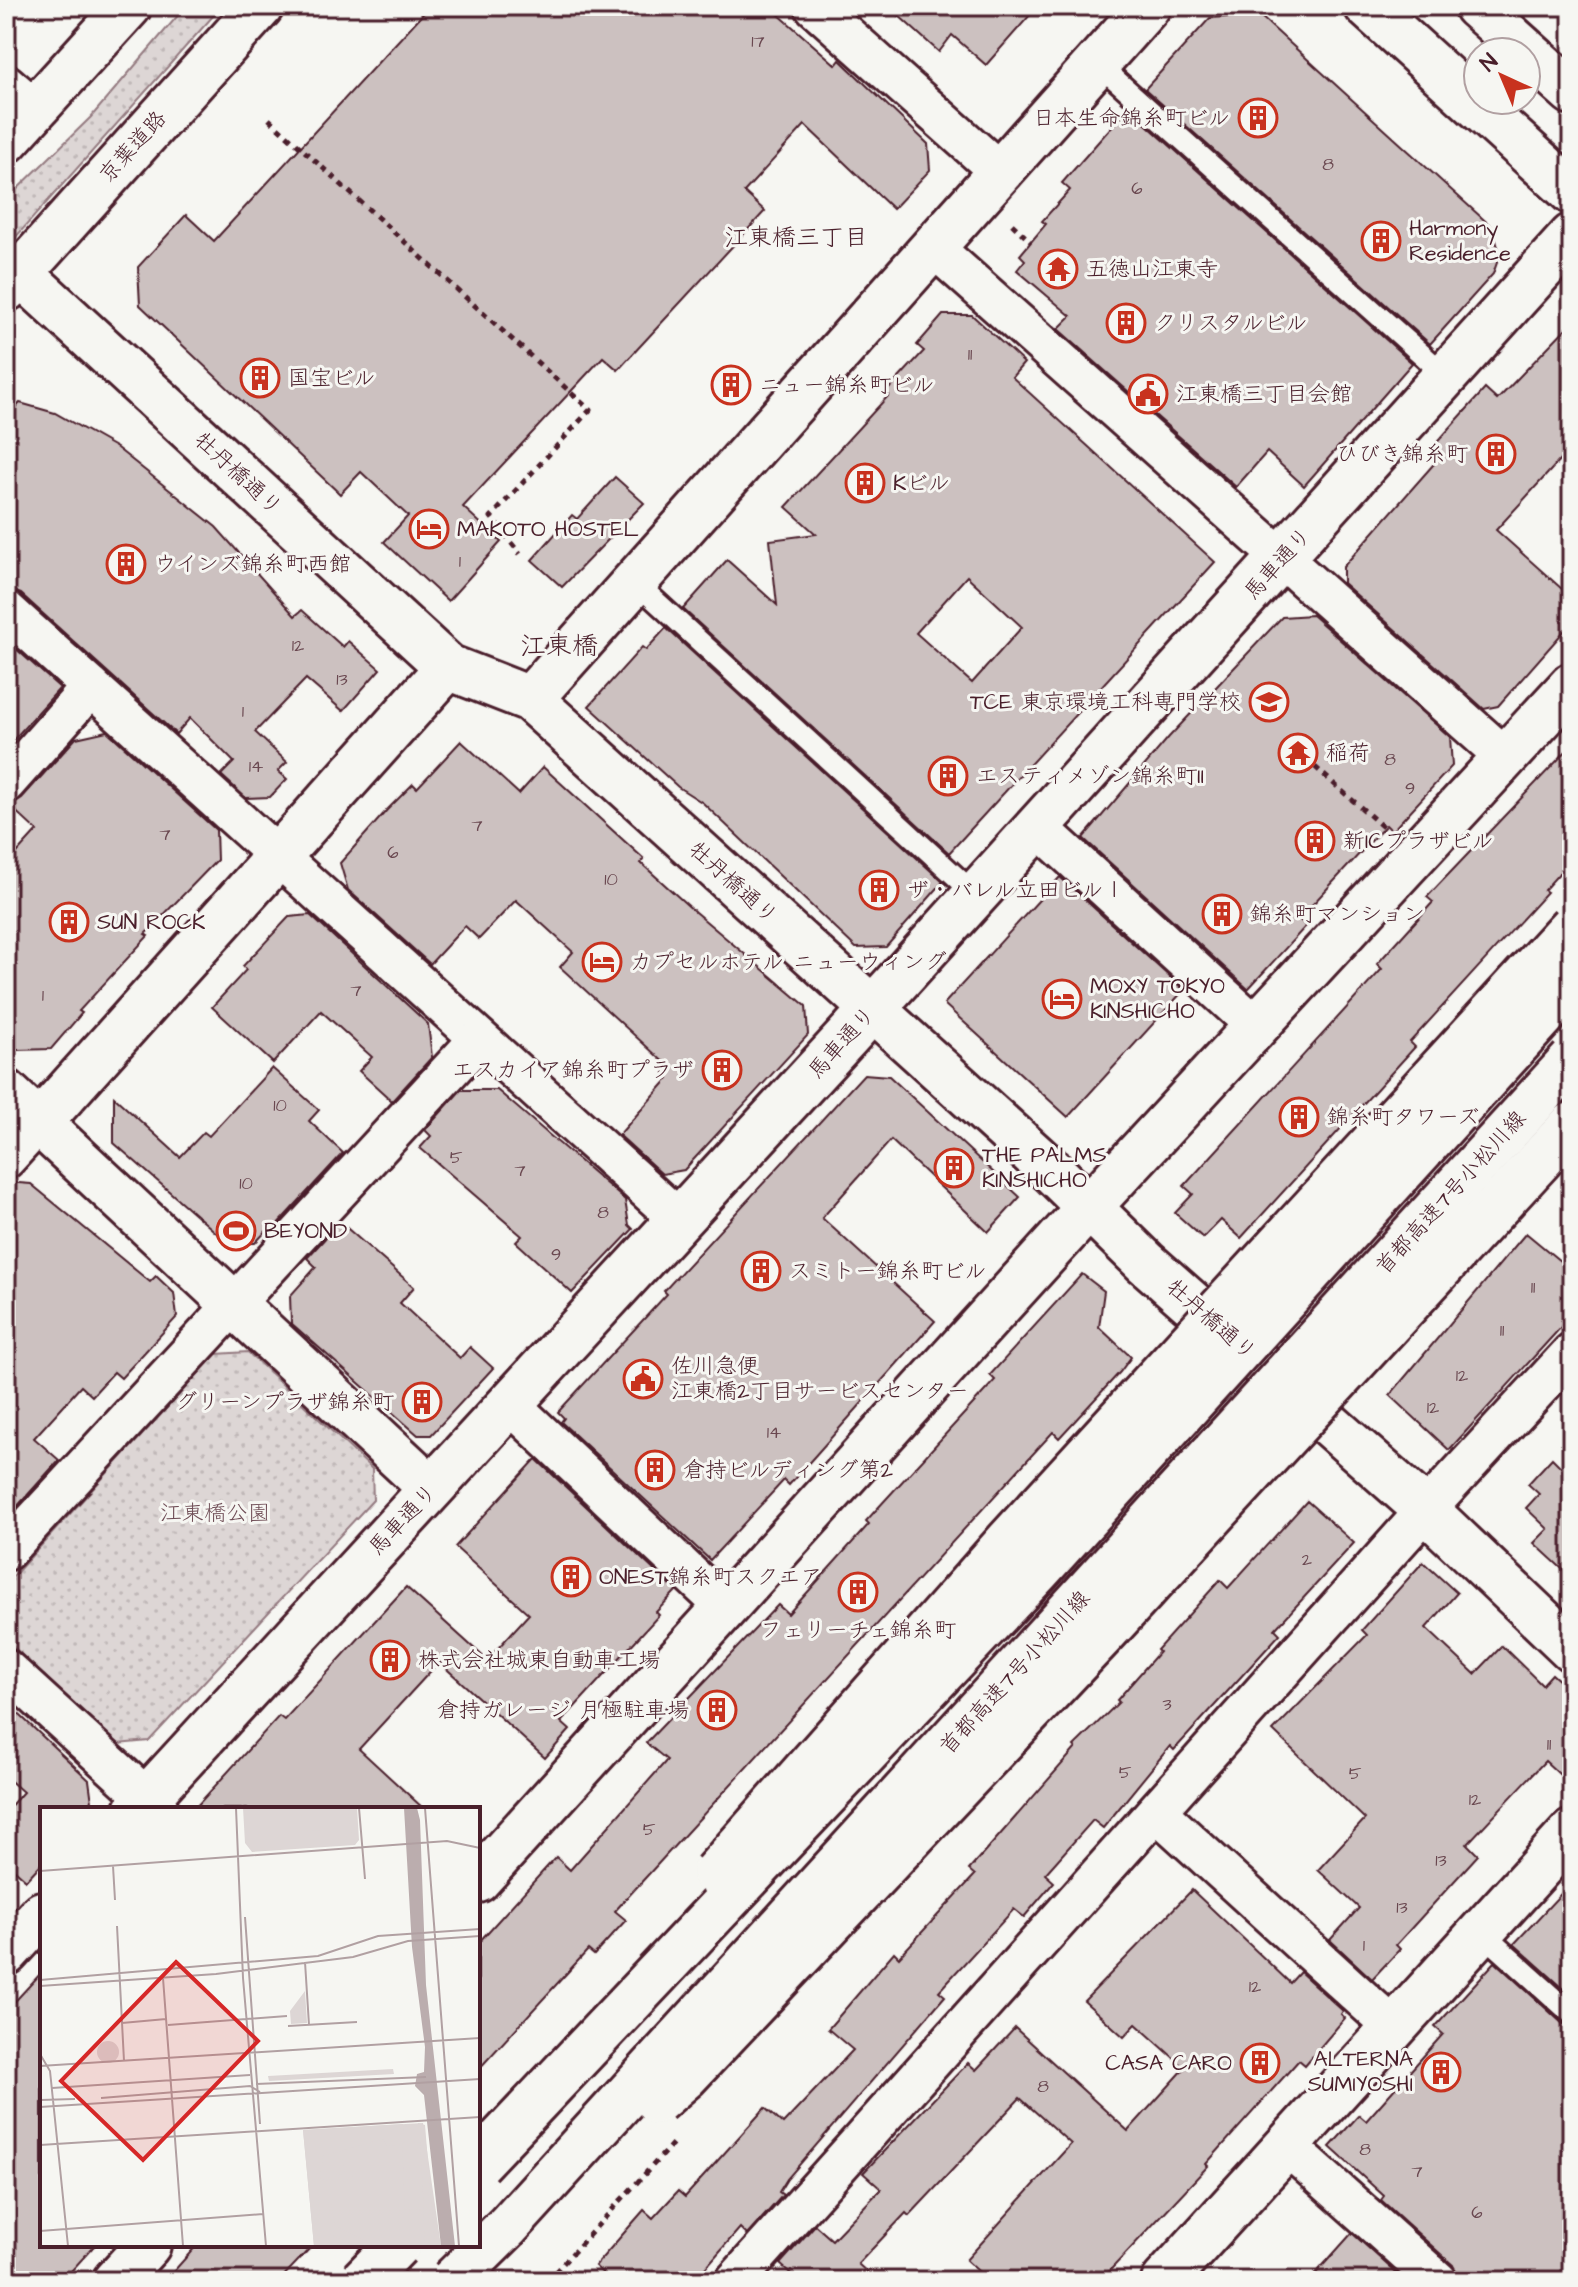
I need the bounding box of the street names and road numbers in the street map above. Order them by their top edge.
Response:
street label: 京葉道路 [92,104,174,190]
street label: 牡丹橋通り [187,425,289,523]
street label: 馬車通り [1237,521,1319,607]
street label: 牡丹橋通り [682,835,784,931]
street label: 馬車通り [801,1000,883,1086]
street label: 首都高速7号小松川線 [1369,1104,1533,1282]
street label: 牡丹橋通り [1159,1272,1263,1368]
street label: 馬車通り [362,1477,444,1563]
street label: 首都高速7号小松川線 [933,1584,1097,1762]

